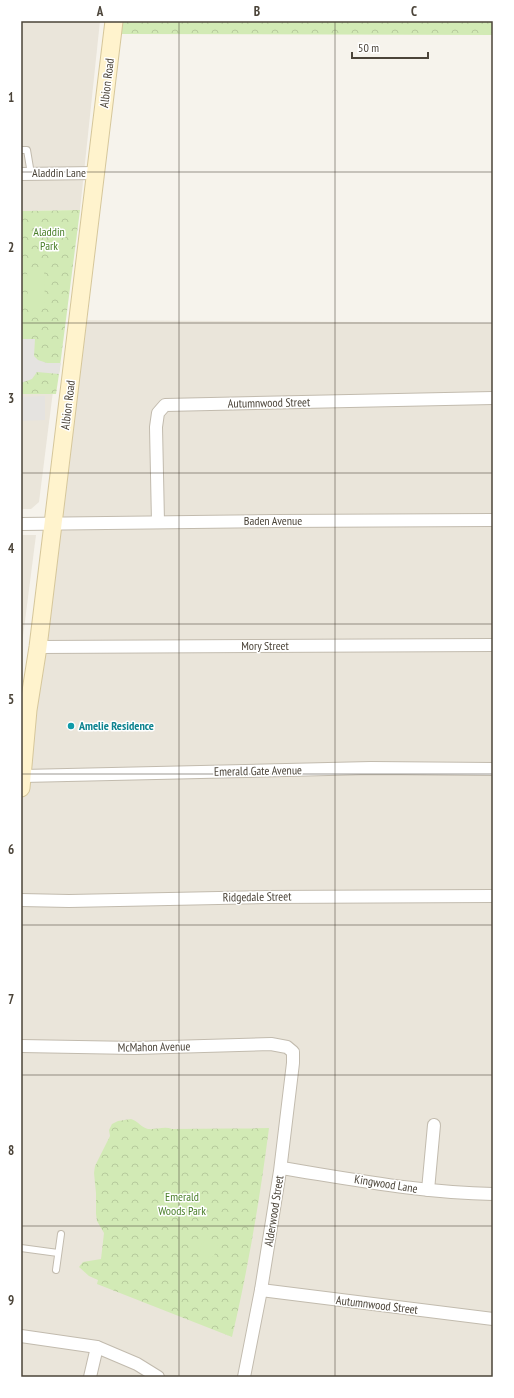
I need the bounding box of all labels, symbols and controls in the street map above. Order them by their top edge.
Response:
text: A [96,3,104,20]
text: B [254,3,260,20]
text: C [411,3,417,20]
scale bar [352,34,428,60]
text: 50 m [358,40,379,55]
street label: Albion Road [96,57,117,109]
text: 1 [8,89,14,106]
street label: Aladdin Lane [32,165,86,180]
park label: Aladdin Park [33,224,65,253]
text: 2 [8,239,14,256]
street label: Albion Road [57,379,78,431]
text: 3 [8,390,14,407]
street label: Autumnwood Street [228,394,311,411]
street label: Baden Avenue [244,513,302,528]
text: 4 [8,540,15,557]
street label: Mory Street [241,638,290,653]
text: 5 [8,691,14,708]
place label: Amelie Residence [78,718,154,733]
marker: Amelie Residence [66,721,76,731]
street label: Emerald Gate Avenue [214,762,302,779]
text: 6 [8,841,14,858]
street label: Ridgedale Street [222,888,292,905]
text: 7 [8,991,14,1008]
street label: McMahon Avenue [118,1038,190,1055]
text: 8 [8,1142,14,1159]
street label: Kingwood Lane [353,1171,419,1196]
street label: Alderwood Street [260,1174,287,1248]
park label: Emerald Woods Park [158,1189,206,1218]
text: 9 [8,1292,14,1309]
street label: Autumnwood Street [335,1292,420,1317]

